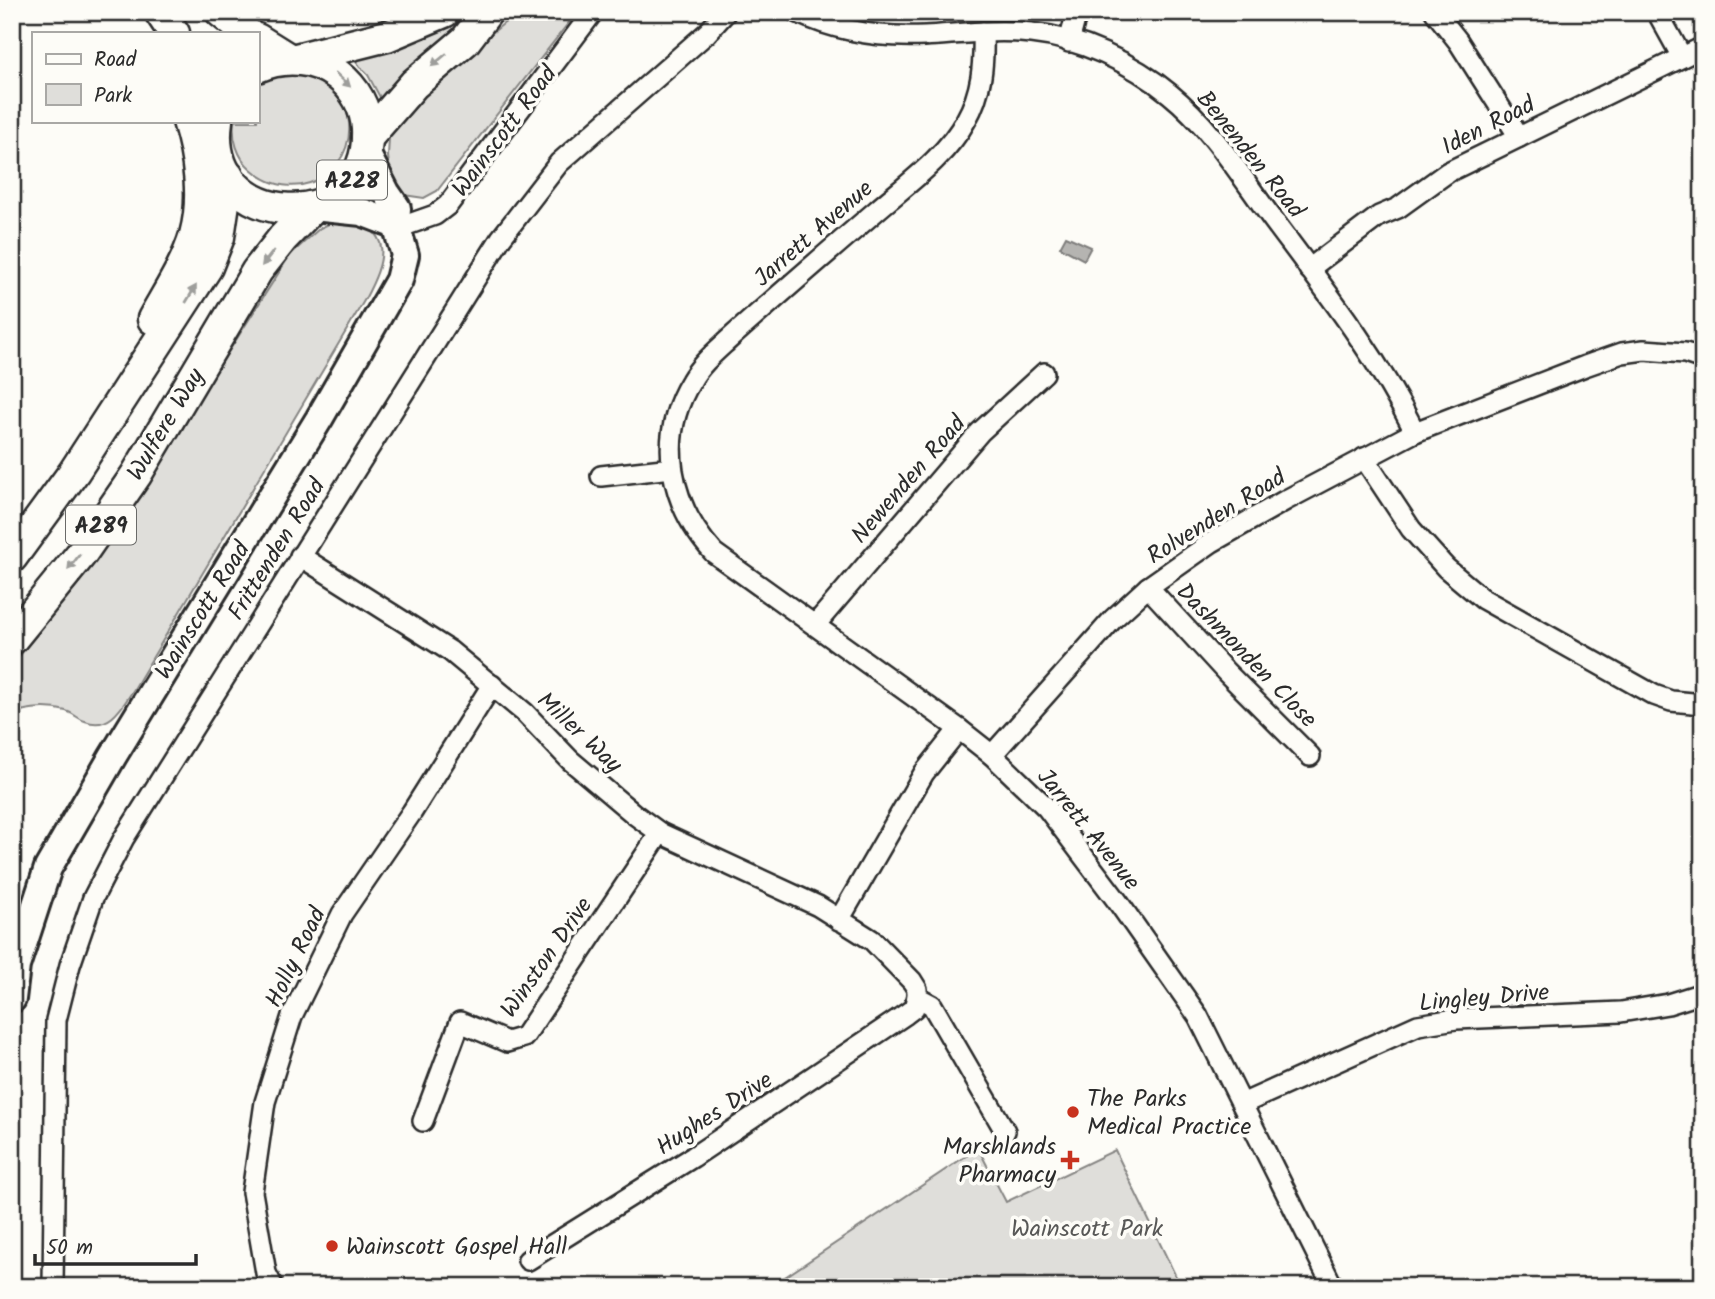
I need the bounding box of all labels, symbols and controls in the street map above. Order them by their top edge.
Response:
legend [32,32,259,122]
text: Road [94,44,137,77]
one-way arrow [431,52,448,67]
street label: Wainscott Road [442,57,569,206]
one-way arrow [334,72,352,88]
text: Park [94,80,132,113]
street label: Benenden Road [1186,82,1315,229]
street label: Iden Road [1435,86,1543,167]
road number: A228 [317,160,387,200]
street label: Jarrett Avenue [745,171,883,297]
one-way arrow [260,248,275,266]
one-way arrow [184,285,197,304]
street label: Wulfere Way [117,360,216,489]
street label: Newenden Road [842,406,977,553]
street label: Rolvenden Road [1140,458,1295,576]
street label: Frittenden Road [218,470,337,629]
road number: A289 [66,505,136,544]
street label: Wainscott Road [145,533,262,688]
one-way arrow [68,553,82,571]
street label: Dashmonden Close [1166,574,1326,738]
street label: Miller Way [527,683,632,784]
street label: Jarrett Avenue [1026,760,1150,900]
street label: Winston Drive [491,889,604,1026]
street label: Holly Road [255,900,338,1015]
street label: Lingley Drive [1417,973,1551,1024]
street label: Hughes Drive [649,1062,781,1167]
place label: The Parks Medical Practice [1087,1080,1251,1147]
marker: The Parks Medical Practice [1065,1104,1081,1120]
place label: Marshlands Pharmacy [943,1128,1057,1195]
marker: Marshlands Pharmacy [1062,1152,1078,1168]
park label: Wainscott Park [1011,1210,1164,1249]
scale bar [35,1222,196,1266]
place label: Wainscott Gospel Hall [346,1228,567,1267]
text: 50 m [46,1232,93,1265]
marker: Wainscott Gospel Hall [324,1238,340,1254]

